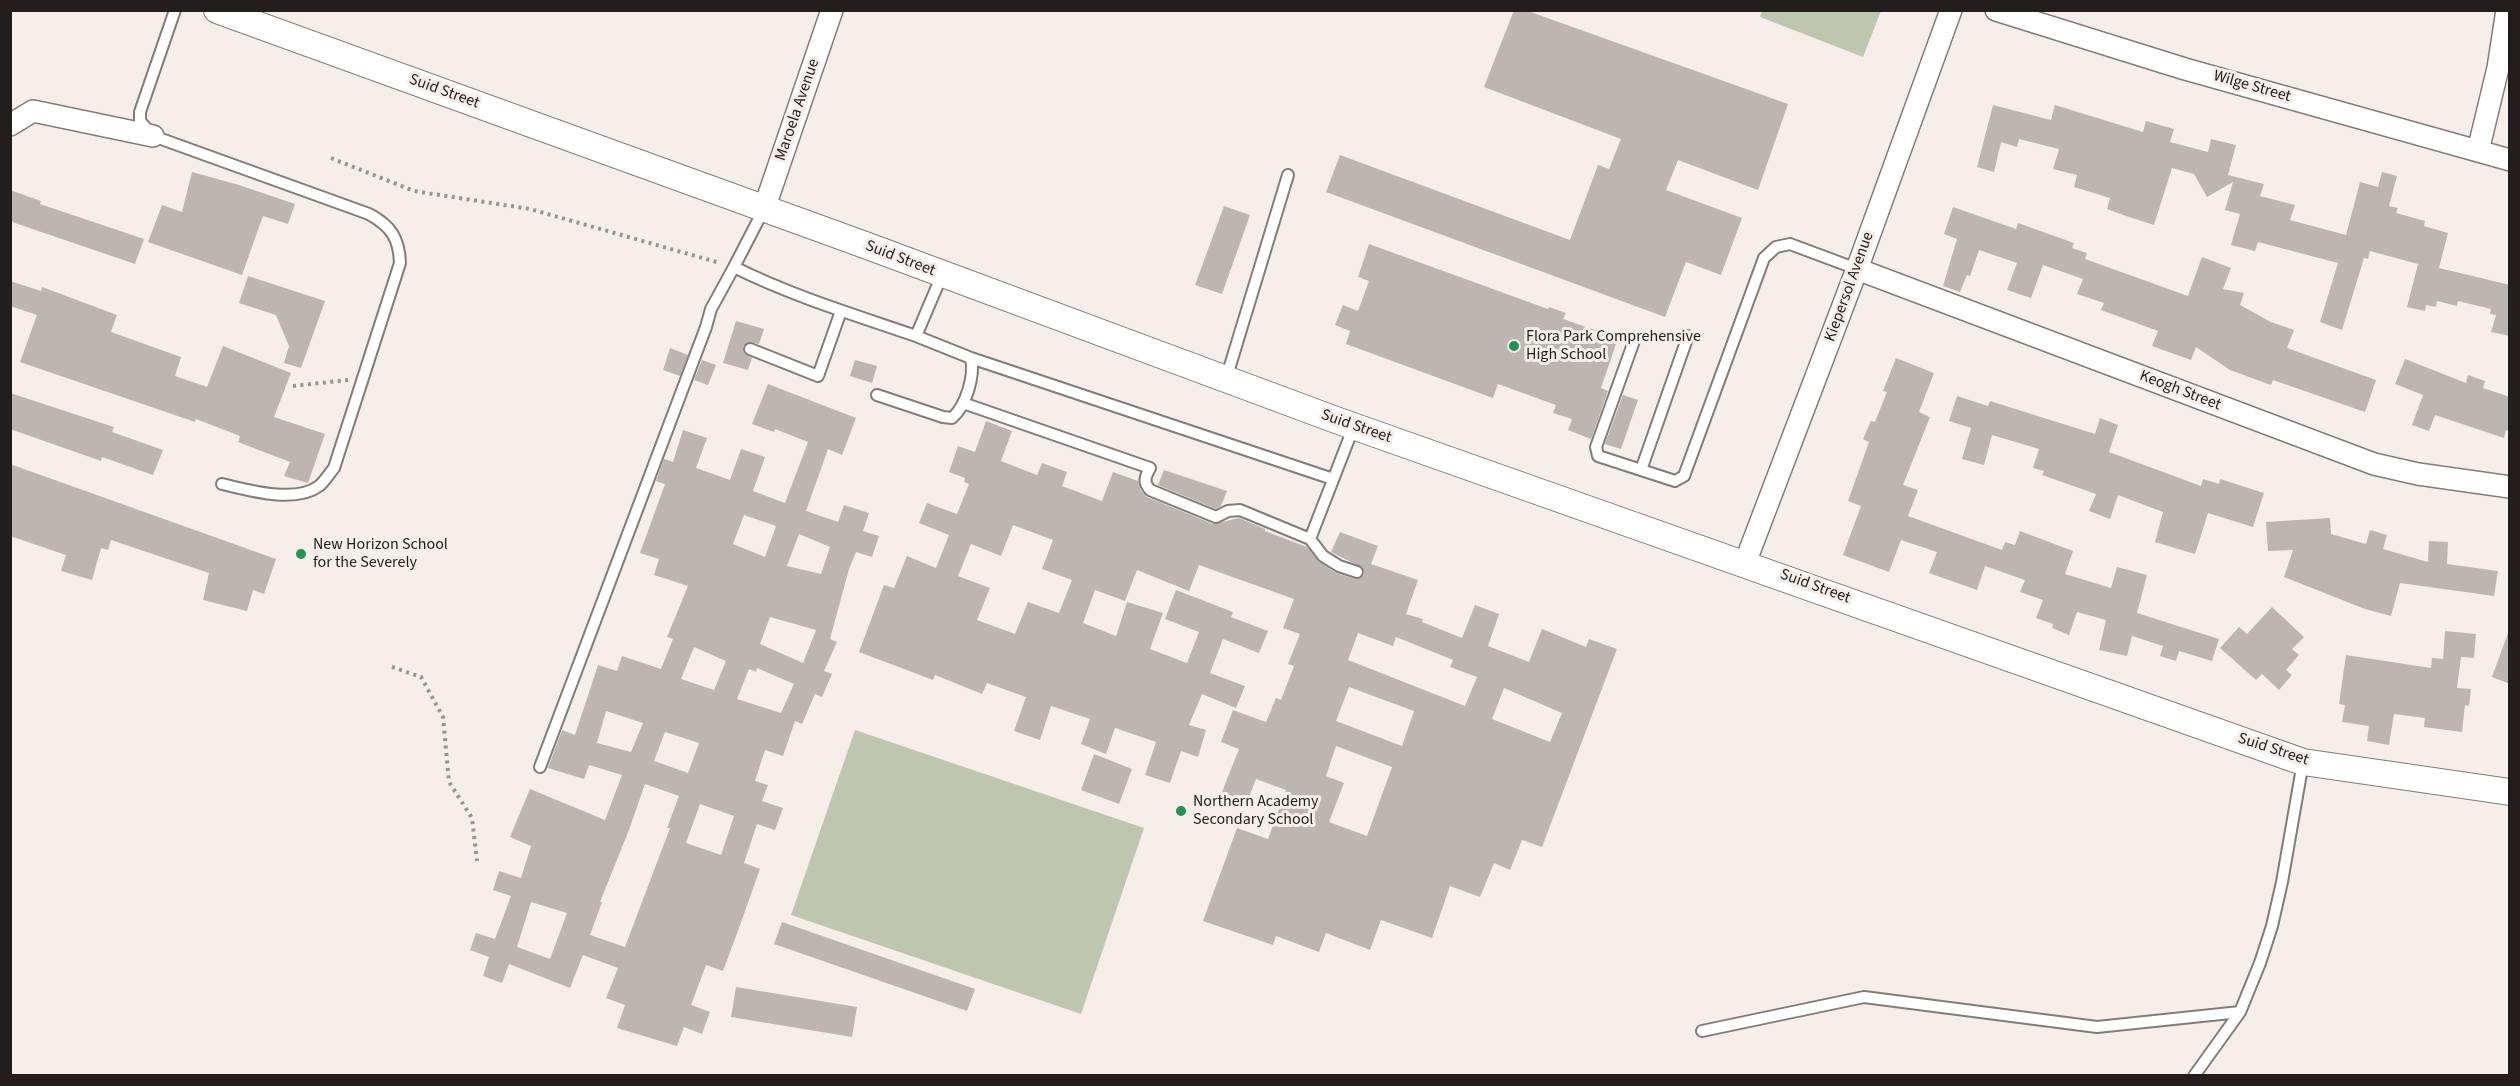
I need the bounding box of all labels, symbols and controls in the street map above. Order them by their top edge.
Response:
street label: Maroela Avenue [772,57,824,163]
street label: Wilge Street [2211,67,2293,107]
street label: Suid Street [406,70,482,114]
street label: Kiepersol Avenue [1821,229,1879,345]
street label: Suid Street [862,237,938,281]
place label: Flora Park Comprehensive High School [1526,327,1701,365]
marker: Flora Park Comprehensive High School [1507,339,1521,353]
street label: Keogh Street [2137,367,2223,415]
street label: Suid Street [1318,406,1394,448]
place label: New Horizon School for the Severely [313,535,448,573]
marker: New Horizon School for the Severely [294,547,308,561]
street label: Suid Street [1777,565,1853,609]
street label: Suid Street [2235,730,2311,770]
place label: Northern Academy Secondary School [1193,792,1319,830]
marker: Northern Academy Secondary School [1174,804,1188,818]

